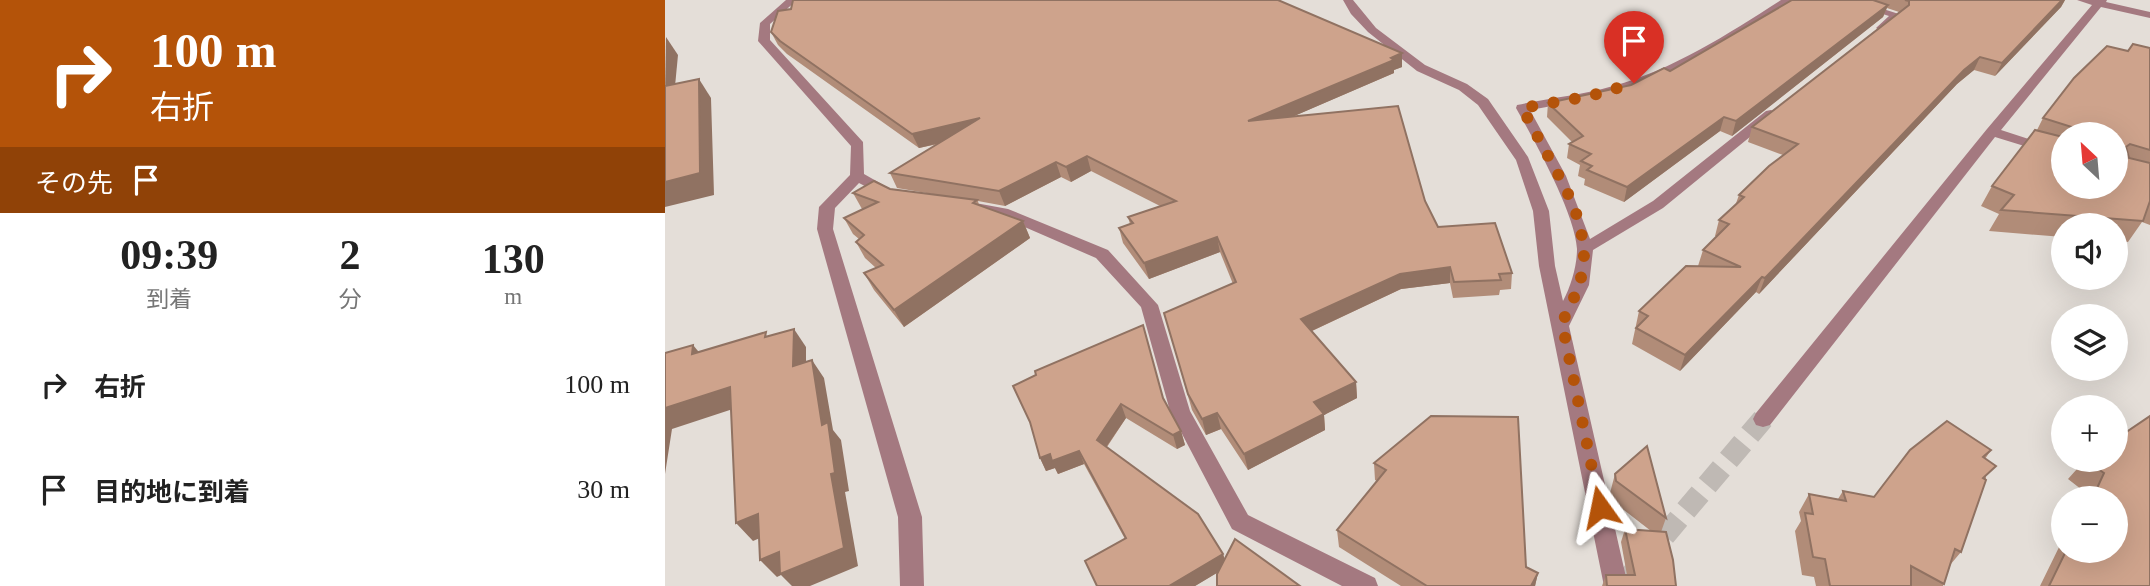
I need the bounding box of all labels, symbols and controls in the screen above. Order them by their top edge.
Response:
pin [1604,11,1664,83]
icon: arrive [1615,22,1653,60]
text: 100 m [150,23,277,78]
icon: right [35,28,126,119]
text: 右折 [150,89,214,125]
north arrow [2051,122,2128,200]
map controls [2051,122,2128,563]
icon: arrive [127,161,165,199]
text: その先 [35,169,113,198]
button: sound [2051,213,2128,290]
text: 09:39 [120,232,218,278]
text: 2 [340,232,361,278]
text: 130 [482,236,545,282]
text: m [504,284,522,309]
text: 到着 [146,287,192,312]
text: 分 [339,287,362,312]
button: layers [2051,304,2128,381]
icon: right [35,366,73,404]
text: 100 m [564,370,630,399]
text: 右折 [94,373,146,402]
button: + [2051,395,2128,472]
position arrow [1563,470,1637,544]
icon: arrive [35,471,73,509]
text: 30 m [577,475,630,504]
text: 目的地に到着 [94,478,250,507]
button: − [2051,486,2128,563]

